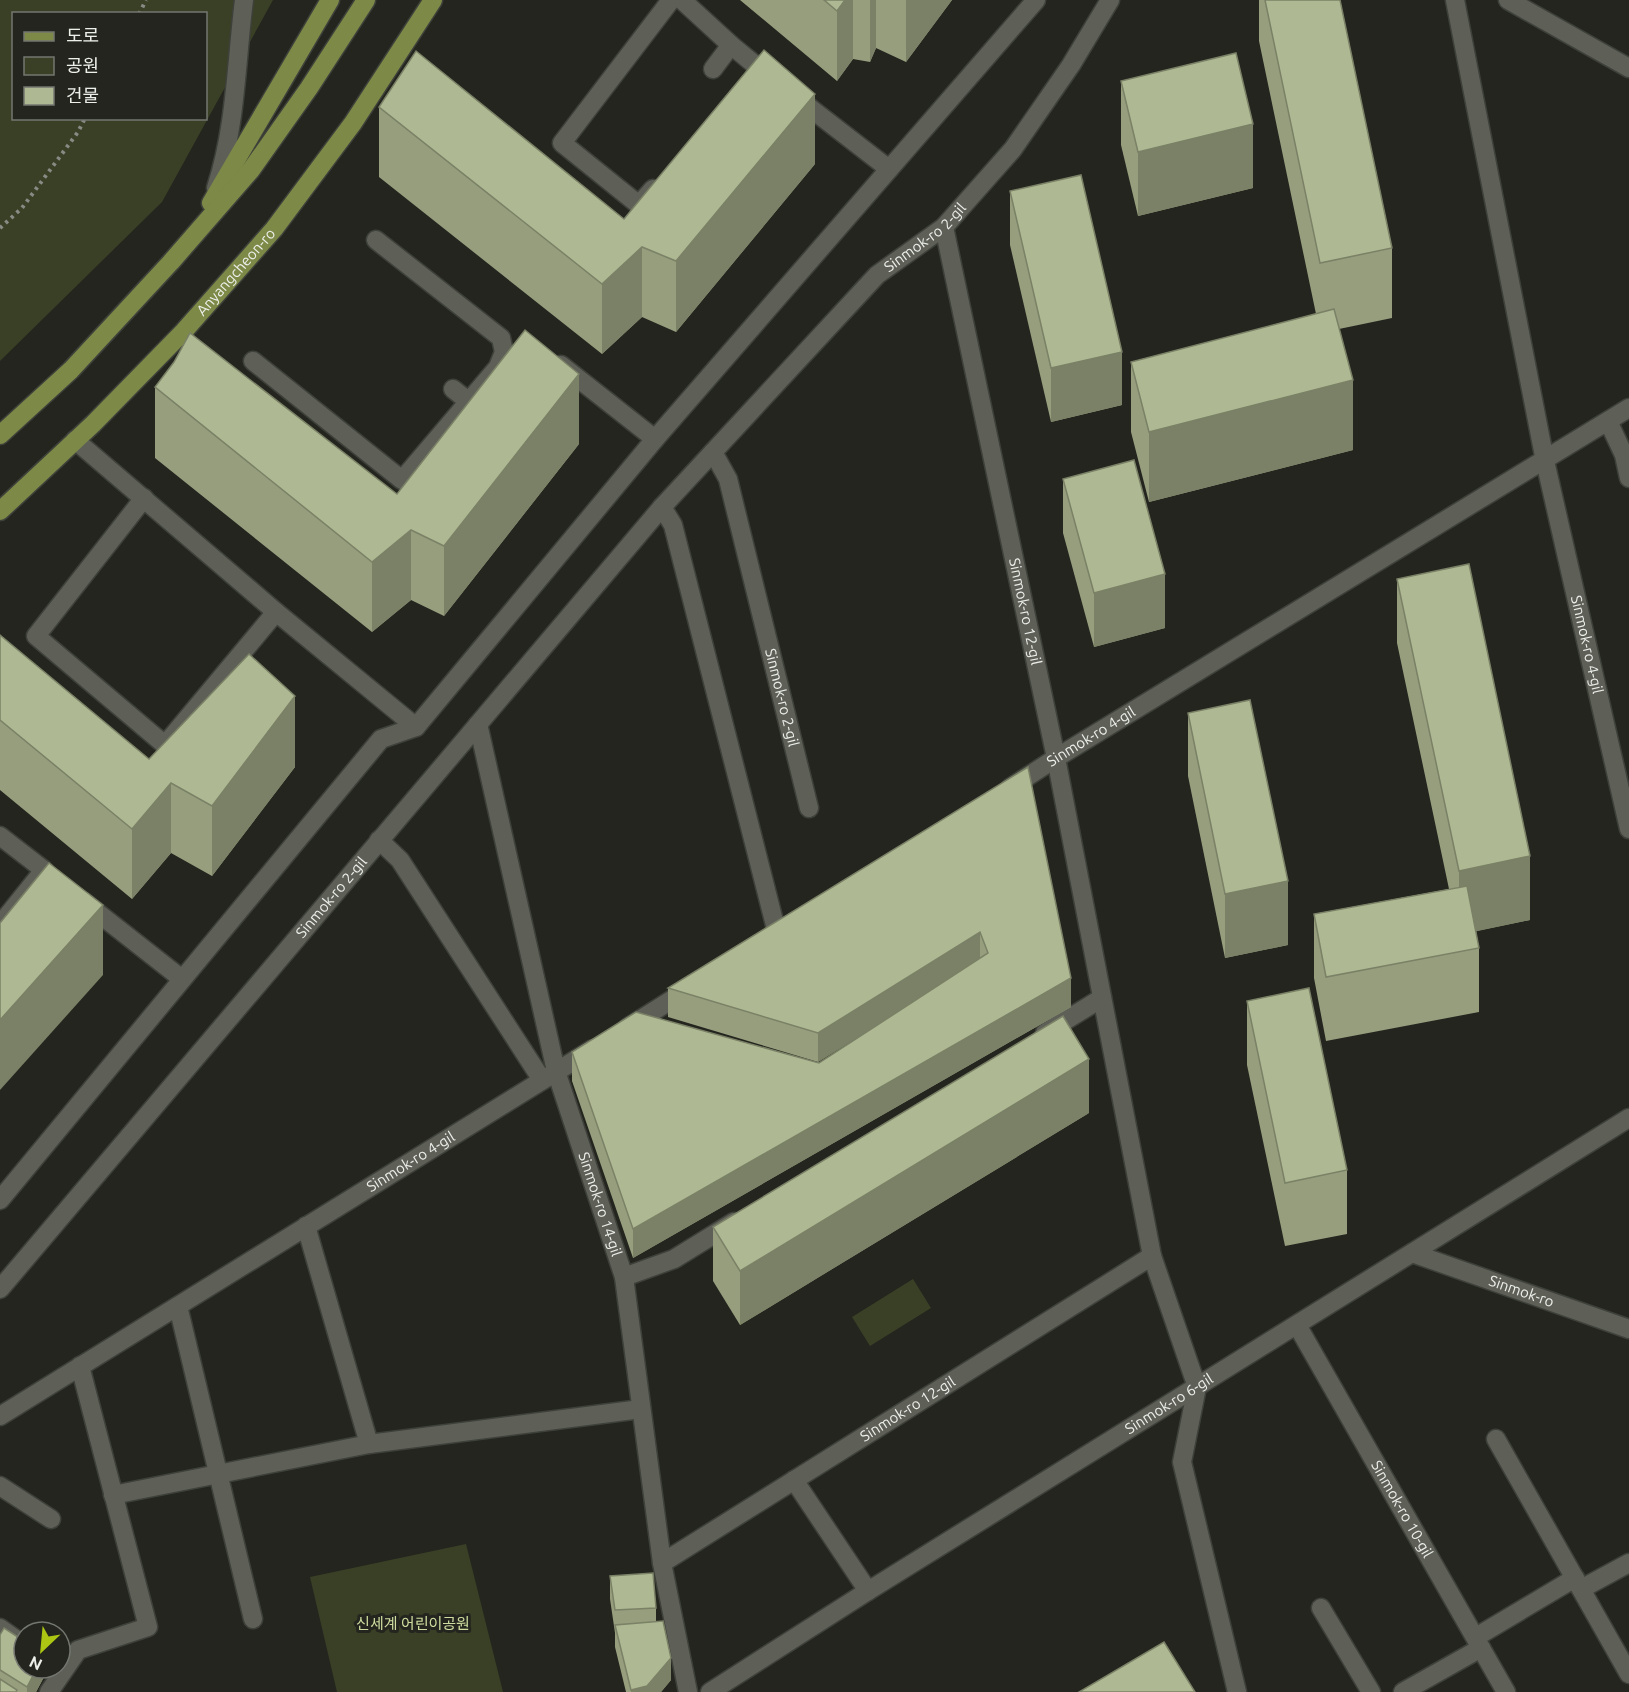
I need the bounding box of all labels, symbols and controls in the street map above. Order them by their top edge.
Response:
legend [12,12,207,120]
text: 도로 [66,25,99,45]
text: 공원 [66,55,99,75]
text: 건물 [66,85,99,105]
street label: Sinmok-ro 2-gil [881,199,969,275]
street label: Anyangcheon-ro [193,225,278,319]
street label: Sinmok-ro 12-gil [1006,556,1045,667]
street label: Sinmok-ro 4-gil [1568,594,1607,695]
street label: Sinmok-ro 2-gil [762,647,803,748]
street label: Sinmok-ro 4-gil [1043,703,1138,770]
street label: Sinmok-ro 2-gil [292,853,370,941]
street label: Sinmok-ro 4-gil [363,1128,458,1195]
street label: Sinmok-ro 14-gil [575,1150,626,1259]
street label: Sinmok-ro [1487,1272,1557,1310]
street label: Sinmok-ro 6-gil [1122,1370,1216,1437]
street label: Sinmok-ro 12-gil [857,1372,958,1445]
street label: Sinmok-ro 10-gil [1368,1457,1437,1561]
park label: 신세계 어린이공원 [356,1615,470,1632]
north arrow [12,1620,72,1680]
text: N [26,1653,45,1674]

